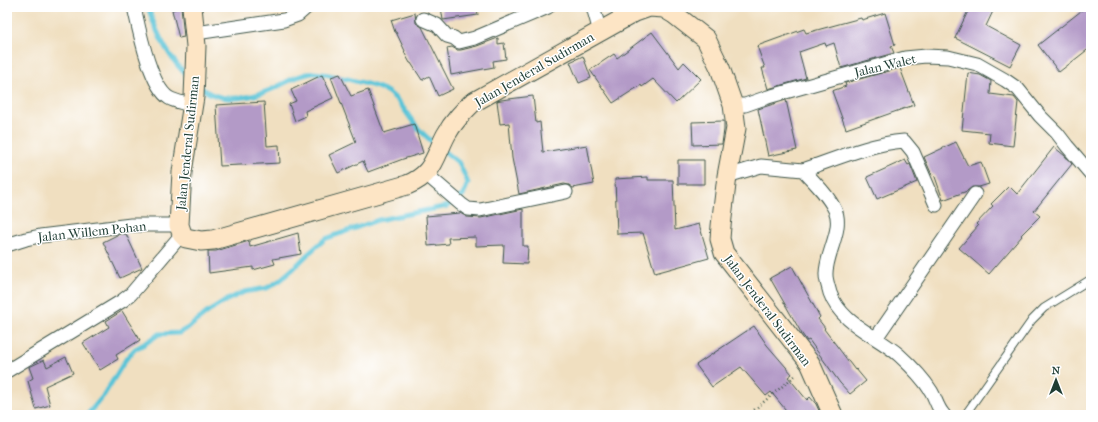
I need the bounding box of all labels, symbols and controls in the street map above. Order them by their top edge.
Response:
street label: Jalan Jenderal Sudirman [471,29,597,110]
street label: Jalan Walet [852,51,918,80]
street label: Jalan Jenderal Sudirman [173,75,202,212]
street label: Jalan Willem Pohan [36,218,148,245]
street label: Jalan Jenderal Sudirman [720,251,815,369]
north arrow [1036,360,1076,400]
text: N [1052,364,1061,377]

